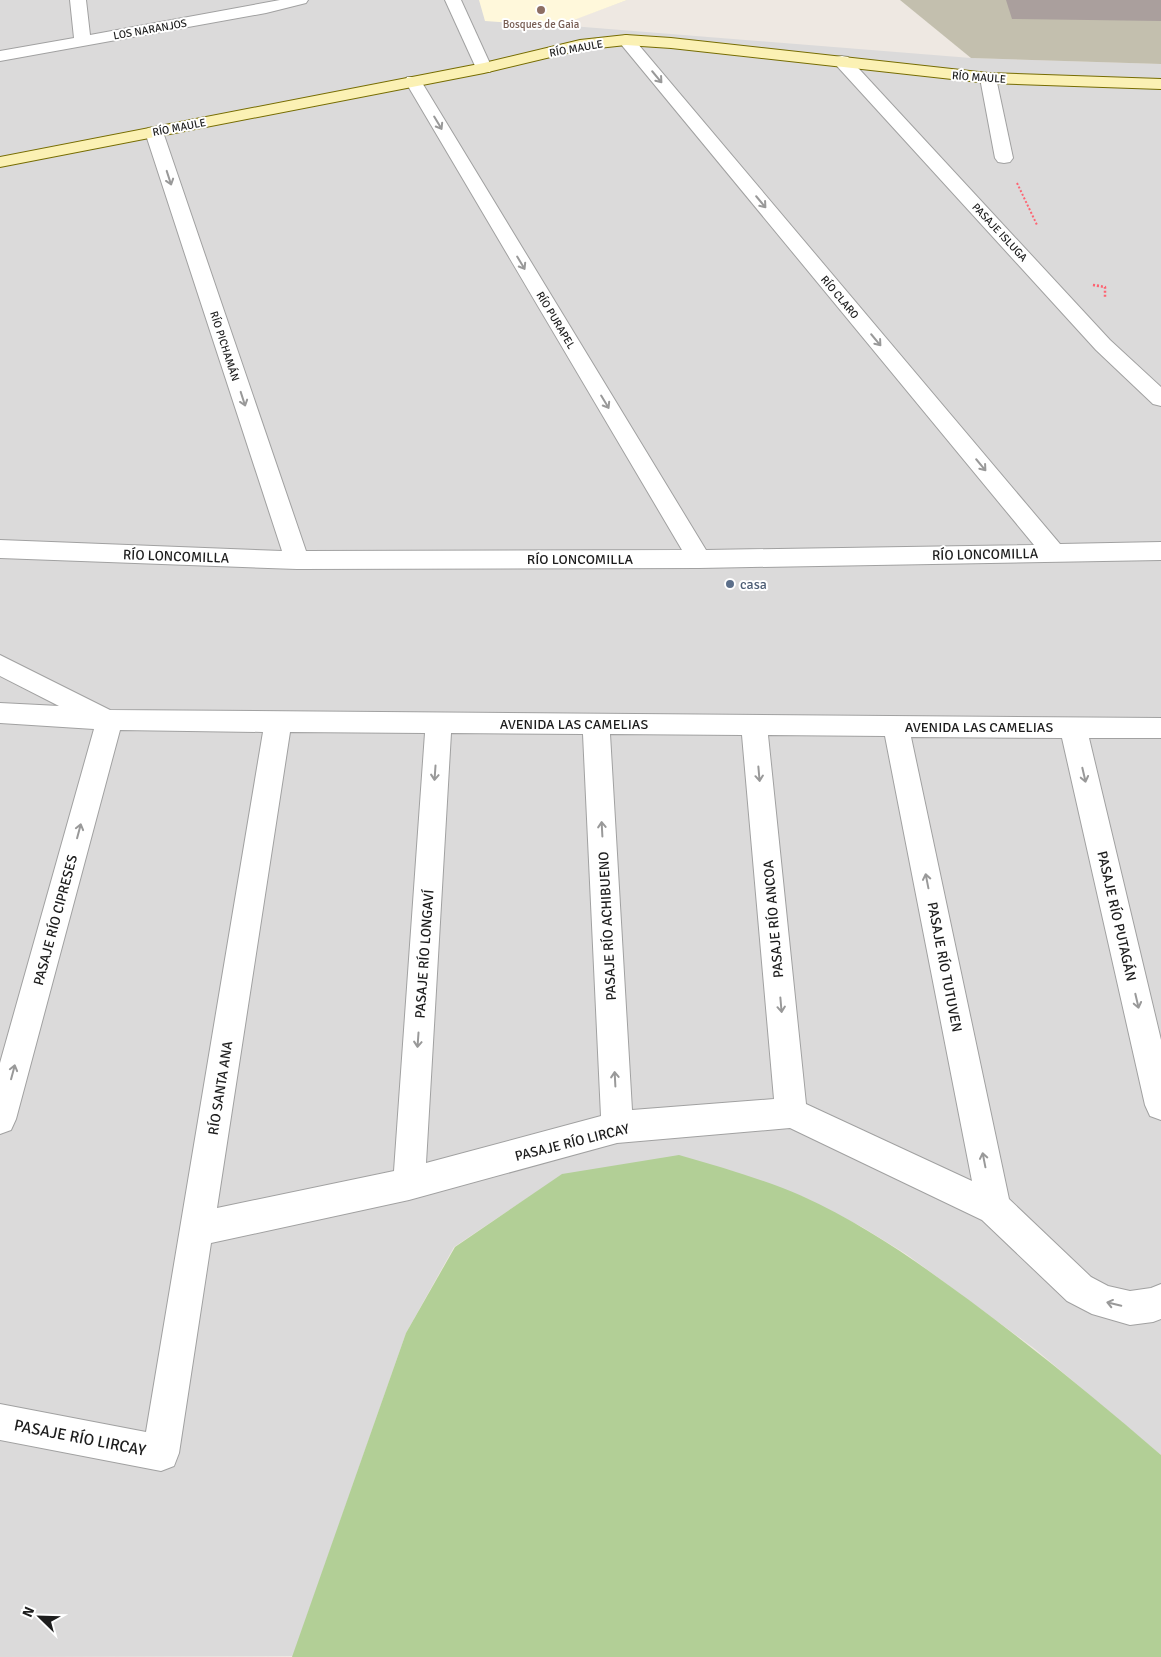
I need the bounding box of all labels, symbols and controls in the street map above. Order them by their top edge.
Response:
marker: Bosques de Gaia [535,4,547,16]
street label: LOS NARANJOS [112,17,188,42]
place label: Bosques de Gaia [503,18,580,31]
street label: RÍO MAULE [548,36,604,60]
street label: RÍO MAULE [952,68,1006,86]
one-way arrow [651,71,663,84]
street label: RÍO MAULE [151,115,207,139]
one-way arrow [433,116,443,130]
one-way arrow [165,170,175,186]
one-way arrow [755,196,767,209]
street label: PASAJE ISLUGA [969,201,1030,264]
one-way arrow [517,255,527,269]
street label: RÍO CLARO [818,273,862,321]
street label: RÍO PURAPEL [533,289,579,352]
street label: RÍO PICHAMÁN [207,309,243,383]
one-way arrow [871,334,882,347]
one-way arrow [239,390,248,406]
one-way arrow [600,394,610,408]
one-way arrow [975,458,986,471]
street label: RÍO LONCOMILLA [932,545,1039,564]
street label: RÍO LONCOMILLA [123,546,230,567]
street label: RÍO LONCOMILLA [527,551,634,568]
place label: casa [740,576,767,593]
marker: casa [724,578,736,590]
street label: AVENIDA LAS CAMELIAS [500,716,648,733]
street label: AVENIDA LAS CAMELIAS [905,719,1053,736]
one-way arrow [431,764,440,780]
one-way arrow [754,765,764,781]
one-way arrow [1080,766,1089,782]
one-way arrow [597,821,606,837]
one-way arrow [75,824,85,840]
street label: PASAJE RÍO PUTAGÁN [1093,849,1140,983]
street label: PASAJE RÍO ACHIBUENO [595,851,620,1001]
street label: PASAJE RÍO CIPRESES [30,853,81,987]
street label: PASAJE RÍO ANCOA [760,859,787,979]
one-way arrow [922,873,932,889]
street label: PASAJE RÍO LONGAVÍ [412,888,438,1019]
street label: PASAJE RÍO TUTUVEN [924,901,965,1034]
one-way arrow [1133,993,1142,1009]
one-way arrow [776,997,786,1013]
one-way arrow [414,1031,423,1047]
street label: RÍO SANTA ANA [205,1039,236,1136]
one-way arrow [9,1065,18,1081]
one-way arrow [610,1071,619,1087]
street label: PASAJE RÍO LIRCAY [513,1120,631,1165]
one-way arrow [979,1153,988,1169]
one-way arrow [1106,1299,1122,1308]
street label: PASAJE RÍO LIRCAY [12,1415,147,1461]
north arrow [15,1592,65,1642]
text: N [19,1604,38,1620]

